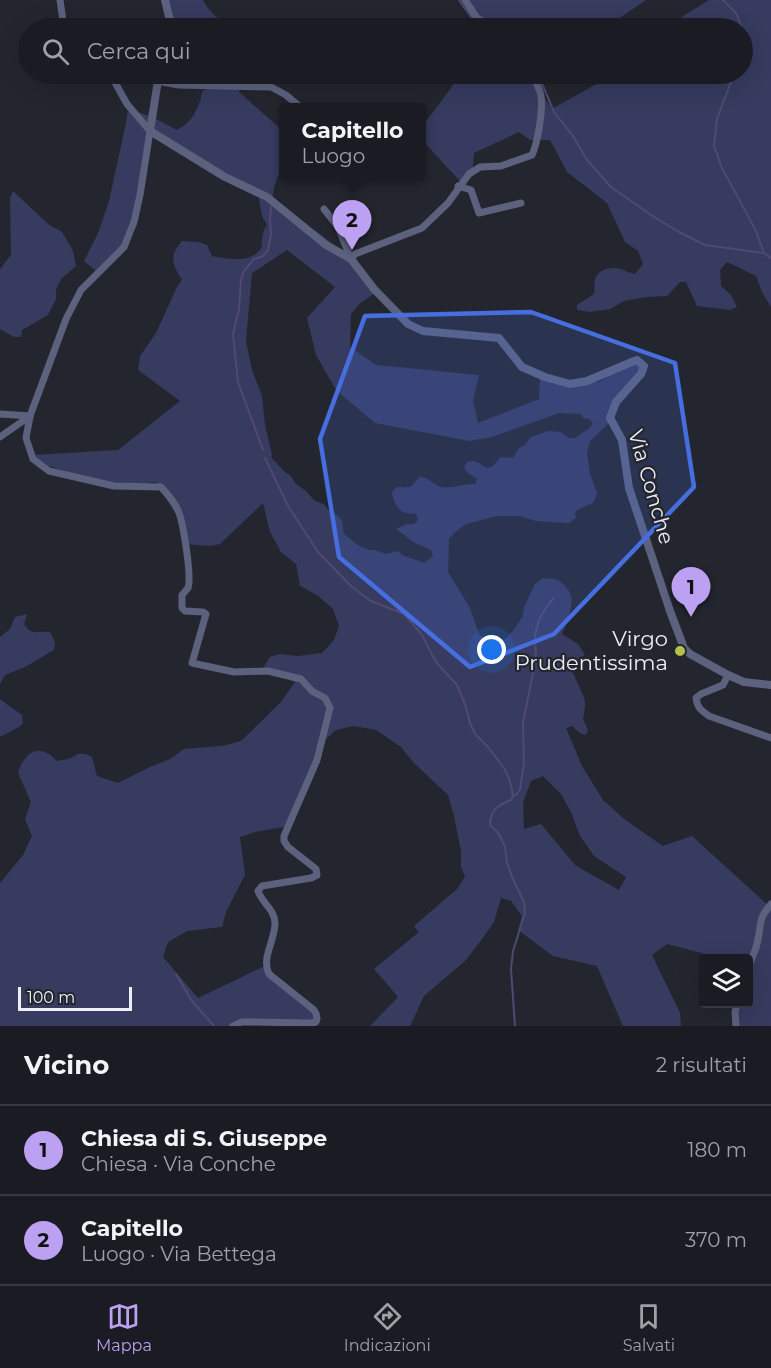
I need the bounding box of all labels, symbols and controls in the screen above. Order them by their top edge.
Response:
search box [18,18,753,84]
icon: search [39,35,72,68]
text: Cerca qui [87,38,191,65]
popup [279,103,426,181]
text: Capitello [302,117,403,144]
text: Luogo [302,144,365,168]
pin: 2 [332,200,372,250]
street label: Via Conche [623,427,680,547]
pin: 1 [672,568,710,617]
place label: Virgo Prudentissima [515,626,668,675]
your location [477,635,506,664]
marker: Virgo Prudentissima [673,644,687,658]
map controls [699,954,753,1008]
button: layers [699,954,753,1008]
scale bar [18,984,132,1012]
text: 100 m [27,988,75,1007]
text: Vicino [24,1049,109,1081]
text: 2 risultati [656,1053,747,1077]
text: Chiesa di S. Giuseppe [81,1125,327,1152]
text: 1 [40,1138,47,1162]
text: 180 m [687,1138,747,1162]
text: Chiesa · Via Conche [81,1152,276,1176]
text: Capitello [81,1215,183,1242]
text: 2 [38,1228,49,1252]
text: 370 m [685,1228,747,1252]
text: Luogo · Via Bettega [81,1242,277,1266]
tab: Mappa [96,1300,152,1355]
tab: Indicazioni [344,1300,431,1355]
tab: Salvati [623,1300,675,1355]

